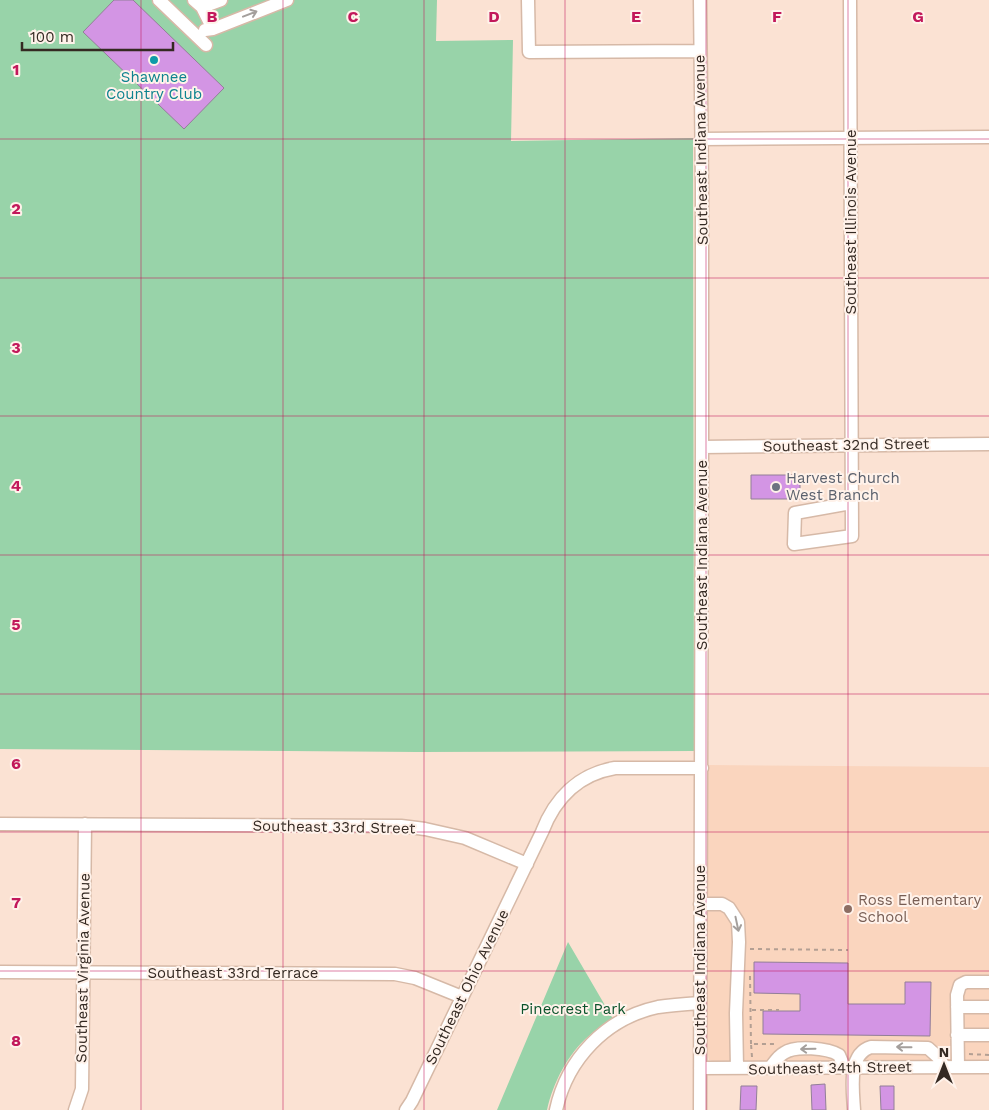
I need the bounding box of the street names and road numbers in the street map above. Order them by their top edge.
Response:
street label: Southeast Indiana Avenue [690,55,712,245]
street label: Southeast Illinois Avenue [842,129,860,315]
street label: Southeast 32nd Street [763,435,930,455]
street label: Southeast Indiana Avenue [693,460,711,650]
street label: Southeast 33rd Street [252,817,416,837]
street label: Southeast Indiana Avenue [691,865,709,1055]
street label: Southeast Virginia Avenue [72,873,94,1063]
street label: Southeast Ohio Avenue [421,906,513,1068]
street label: Southeast 33rd Terrace [147,964,319,982]
street label: Southeast 34th Street [748,1058,913,1078]

